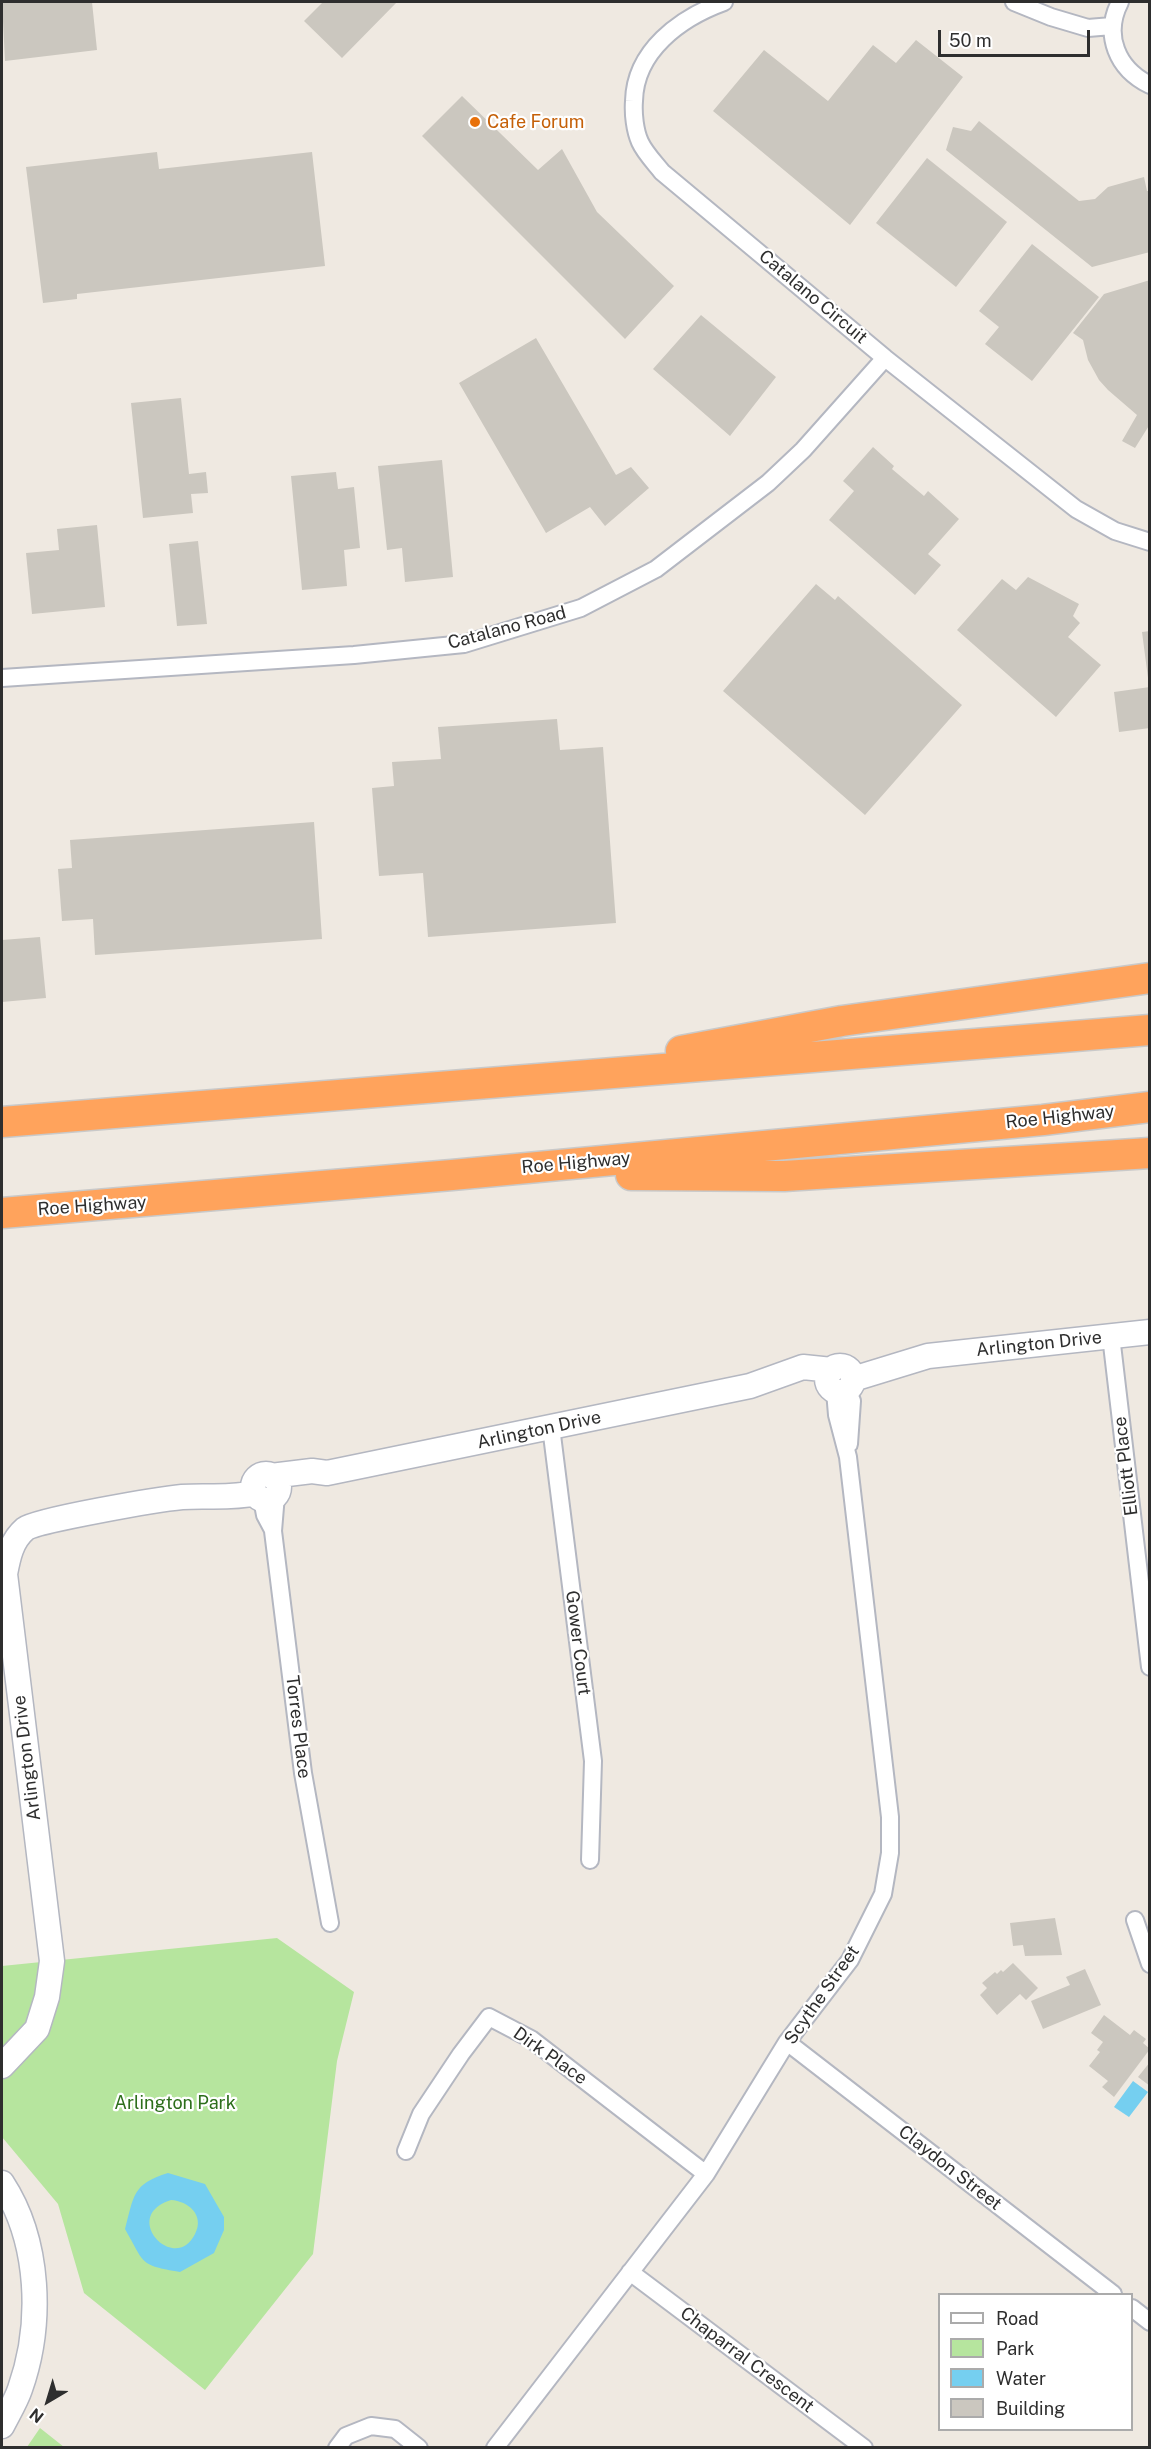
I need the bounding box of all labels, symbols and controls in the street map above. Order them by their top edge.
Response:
scale bar [941,18,1092,56]
text: 50 m [949,30,992,51]
place label: Cafe Forum [487,111,584,133]
marker: Cafe Forum [468,115,482,129]
street label: Catalano Circuit [754,245,872,349]
street label: Catalano Road [445,602,569,654]
street label: Roe Highway [1005,1101,1115,1133]
street label: Roe Highway [521,1147,631,1179]
street label: Roe Highway [37,1191,147,1221]
street label: Arlington Drive [975,1327,1103,1361]
street label: Arlington Drive [475,1406,603,1454]
street label: Elliott Place [1109,1415,1143,1517]
street label: Gower Court [561,1589,595,1697]
street label: Torres Place [281,1674,315,1780]
street label: Arlington Drive [9,1694,45,1822]
street label: Scythe Street [780,1941,864,2049]
street label: Dirk Place [509,2023,591,2089]
park label: Arlington Park [114,2092,236,2114]
street label: Claydon Street [894,2121,1006,2215]
legend [938,2293,1133,2431]
street label: Chaparral Crescent [676,2303,818,2417]
text: Road [996,2308,1039,2329]
text: Park [996,2338,1034,2359]
text: Water [996,2368,1046,2389]
north arrow [18,2371,78,2431]
text: Building [996,2398,1065,2419]
text: N [26,2404,47,2427]

